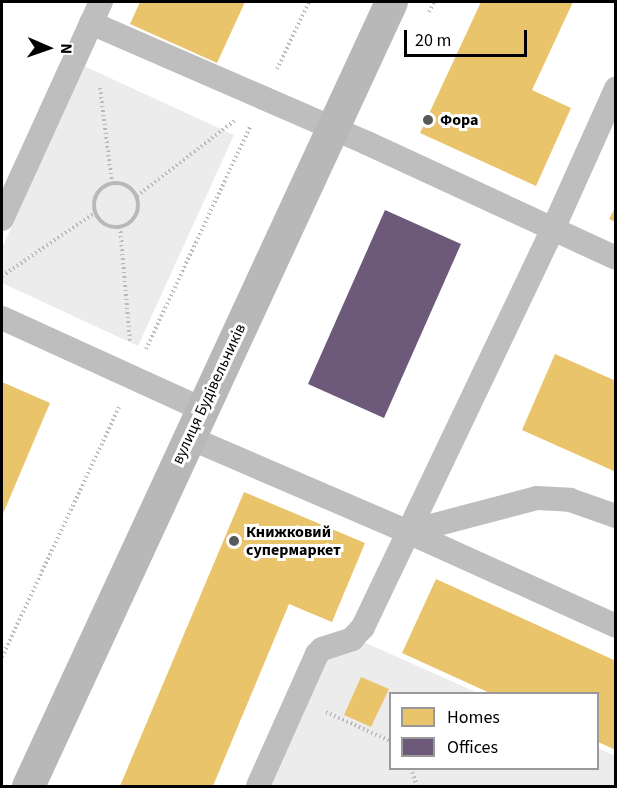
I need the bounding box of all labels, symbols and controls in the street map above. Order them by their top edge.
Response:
north arrow [18,18,78,78]
scale bar [407,18,530,56]
text: 20 m [415,28,451,53]
text: N [55,43,77,54]
place label: Фора [440,110,479,130]
marker: Фора [421,113,435,127]
street label: вулиця Будівельників [168,321,250,467]
place label: Книжковий супермаркет [246,522,341,560]
marker: Книжковий супермаркет [227,534,241,548]
legend [389,692,599,770]
text: Homes [447,705,500,730]
text: Offices [447,735,498,760]

